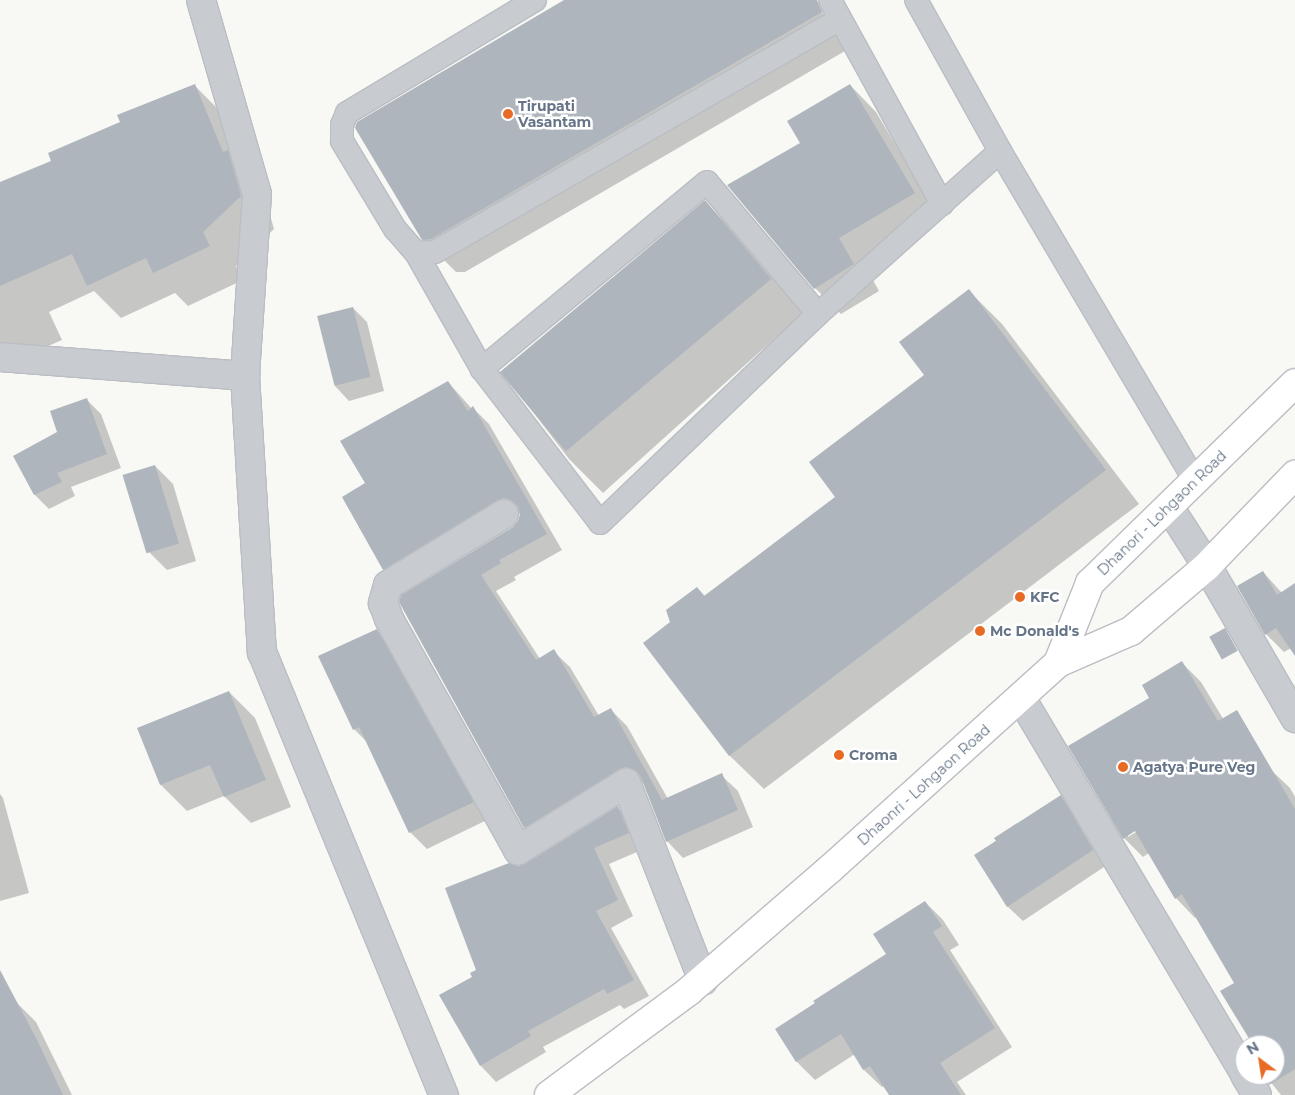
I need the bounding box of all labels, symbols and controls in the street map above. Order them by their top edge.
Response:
place label: Tirupati Vasantam [518,98,591,130]
marker: Tirupati Vasantam [502,108,514,120]
street label: Dhanori - Lohgaon Road [1094,447,1230,579]
place label: KFC [1030,589,1059,605]
marker: KFC [1014,591,1026,603]
place label: Mc Donald's [990,623,1079,639]
marker: Mc Donald's [974,625,986,637]
street label: Dhaonri - Lohgaon Road [854,721,994,849]
place label: Croma [849,747,898,763]
marker: Croma [833,749,845,761]
place label: Agatya Pure Veg [1133,759,1255,775]
marker: Agatya Pure Veg [1117,761,1129,773]
north arrow [1235,1035,1285,1085]
text: N [1243,1037,1262,1059]

